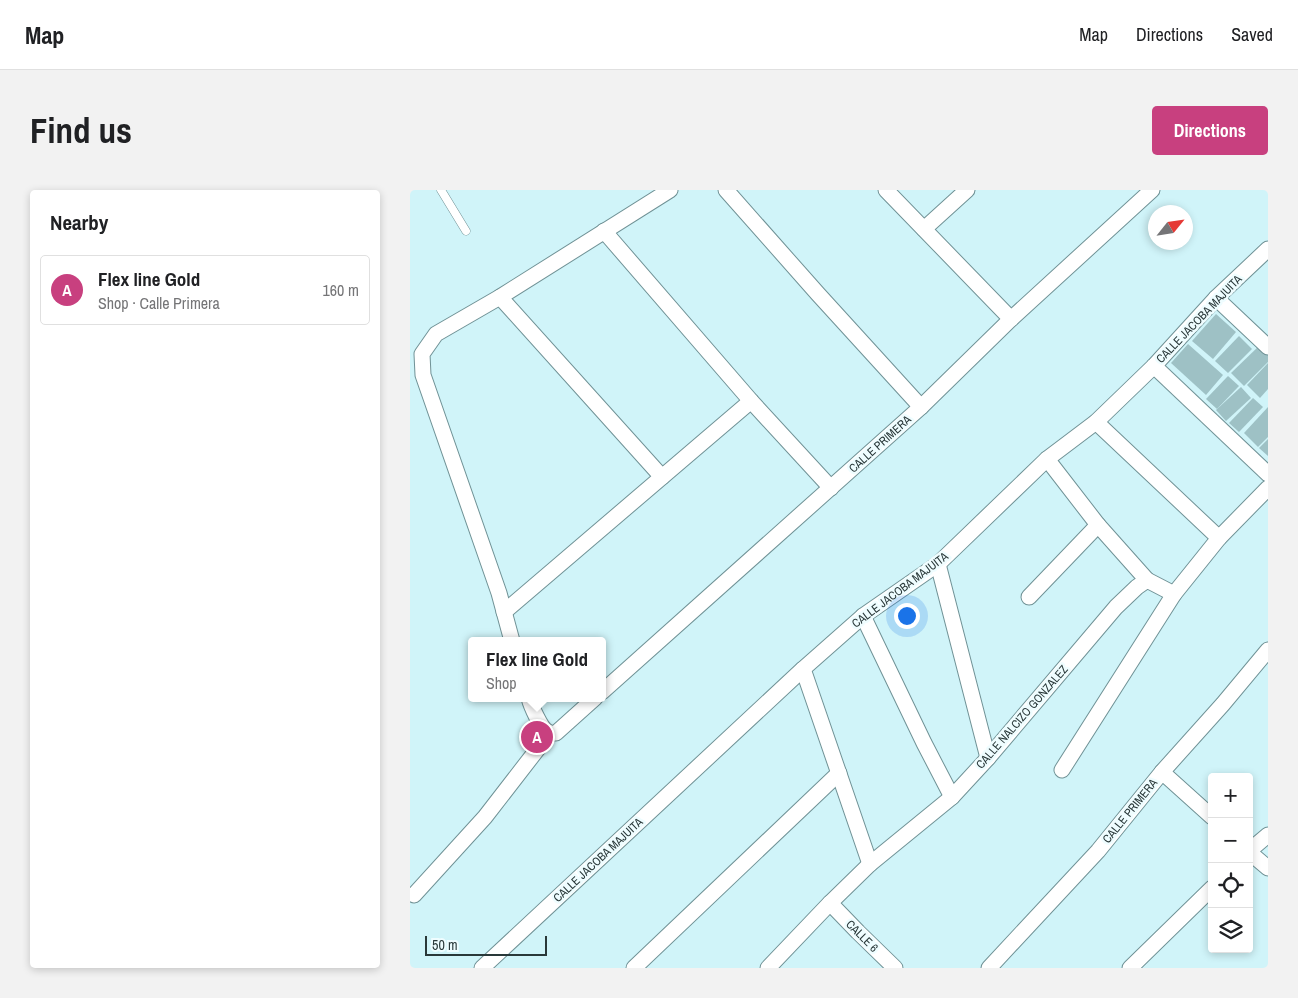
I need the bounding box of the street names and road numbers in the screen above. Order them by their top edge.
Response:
street label: CALLE JACOBA MAJUITA [1153,271,1246,367]
street label: CALLE PRIMERA [845,411,915,476]
street label: CALLE JACOBA MAJUITA [849,548,952,632]
street label: CALLE NALCIZO GONZALEZ [973,662,1071,772]
street label: CALLE PRIMERA [1099,775,1161,847]
street label: CALLE JACOBA MAJUITA [550,814,647,906]
street label: CALLE 6 [842,916,882,956]

